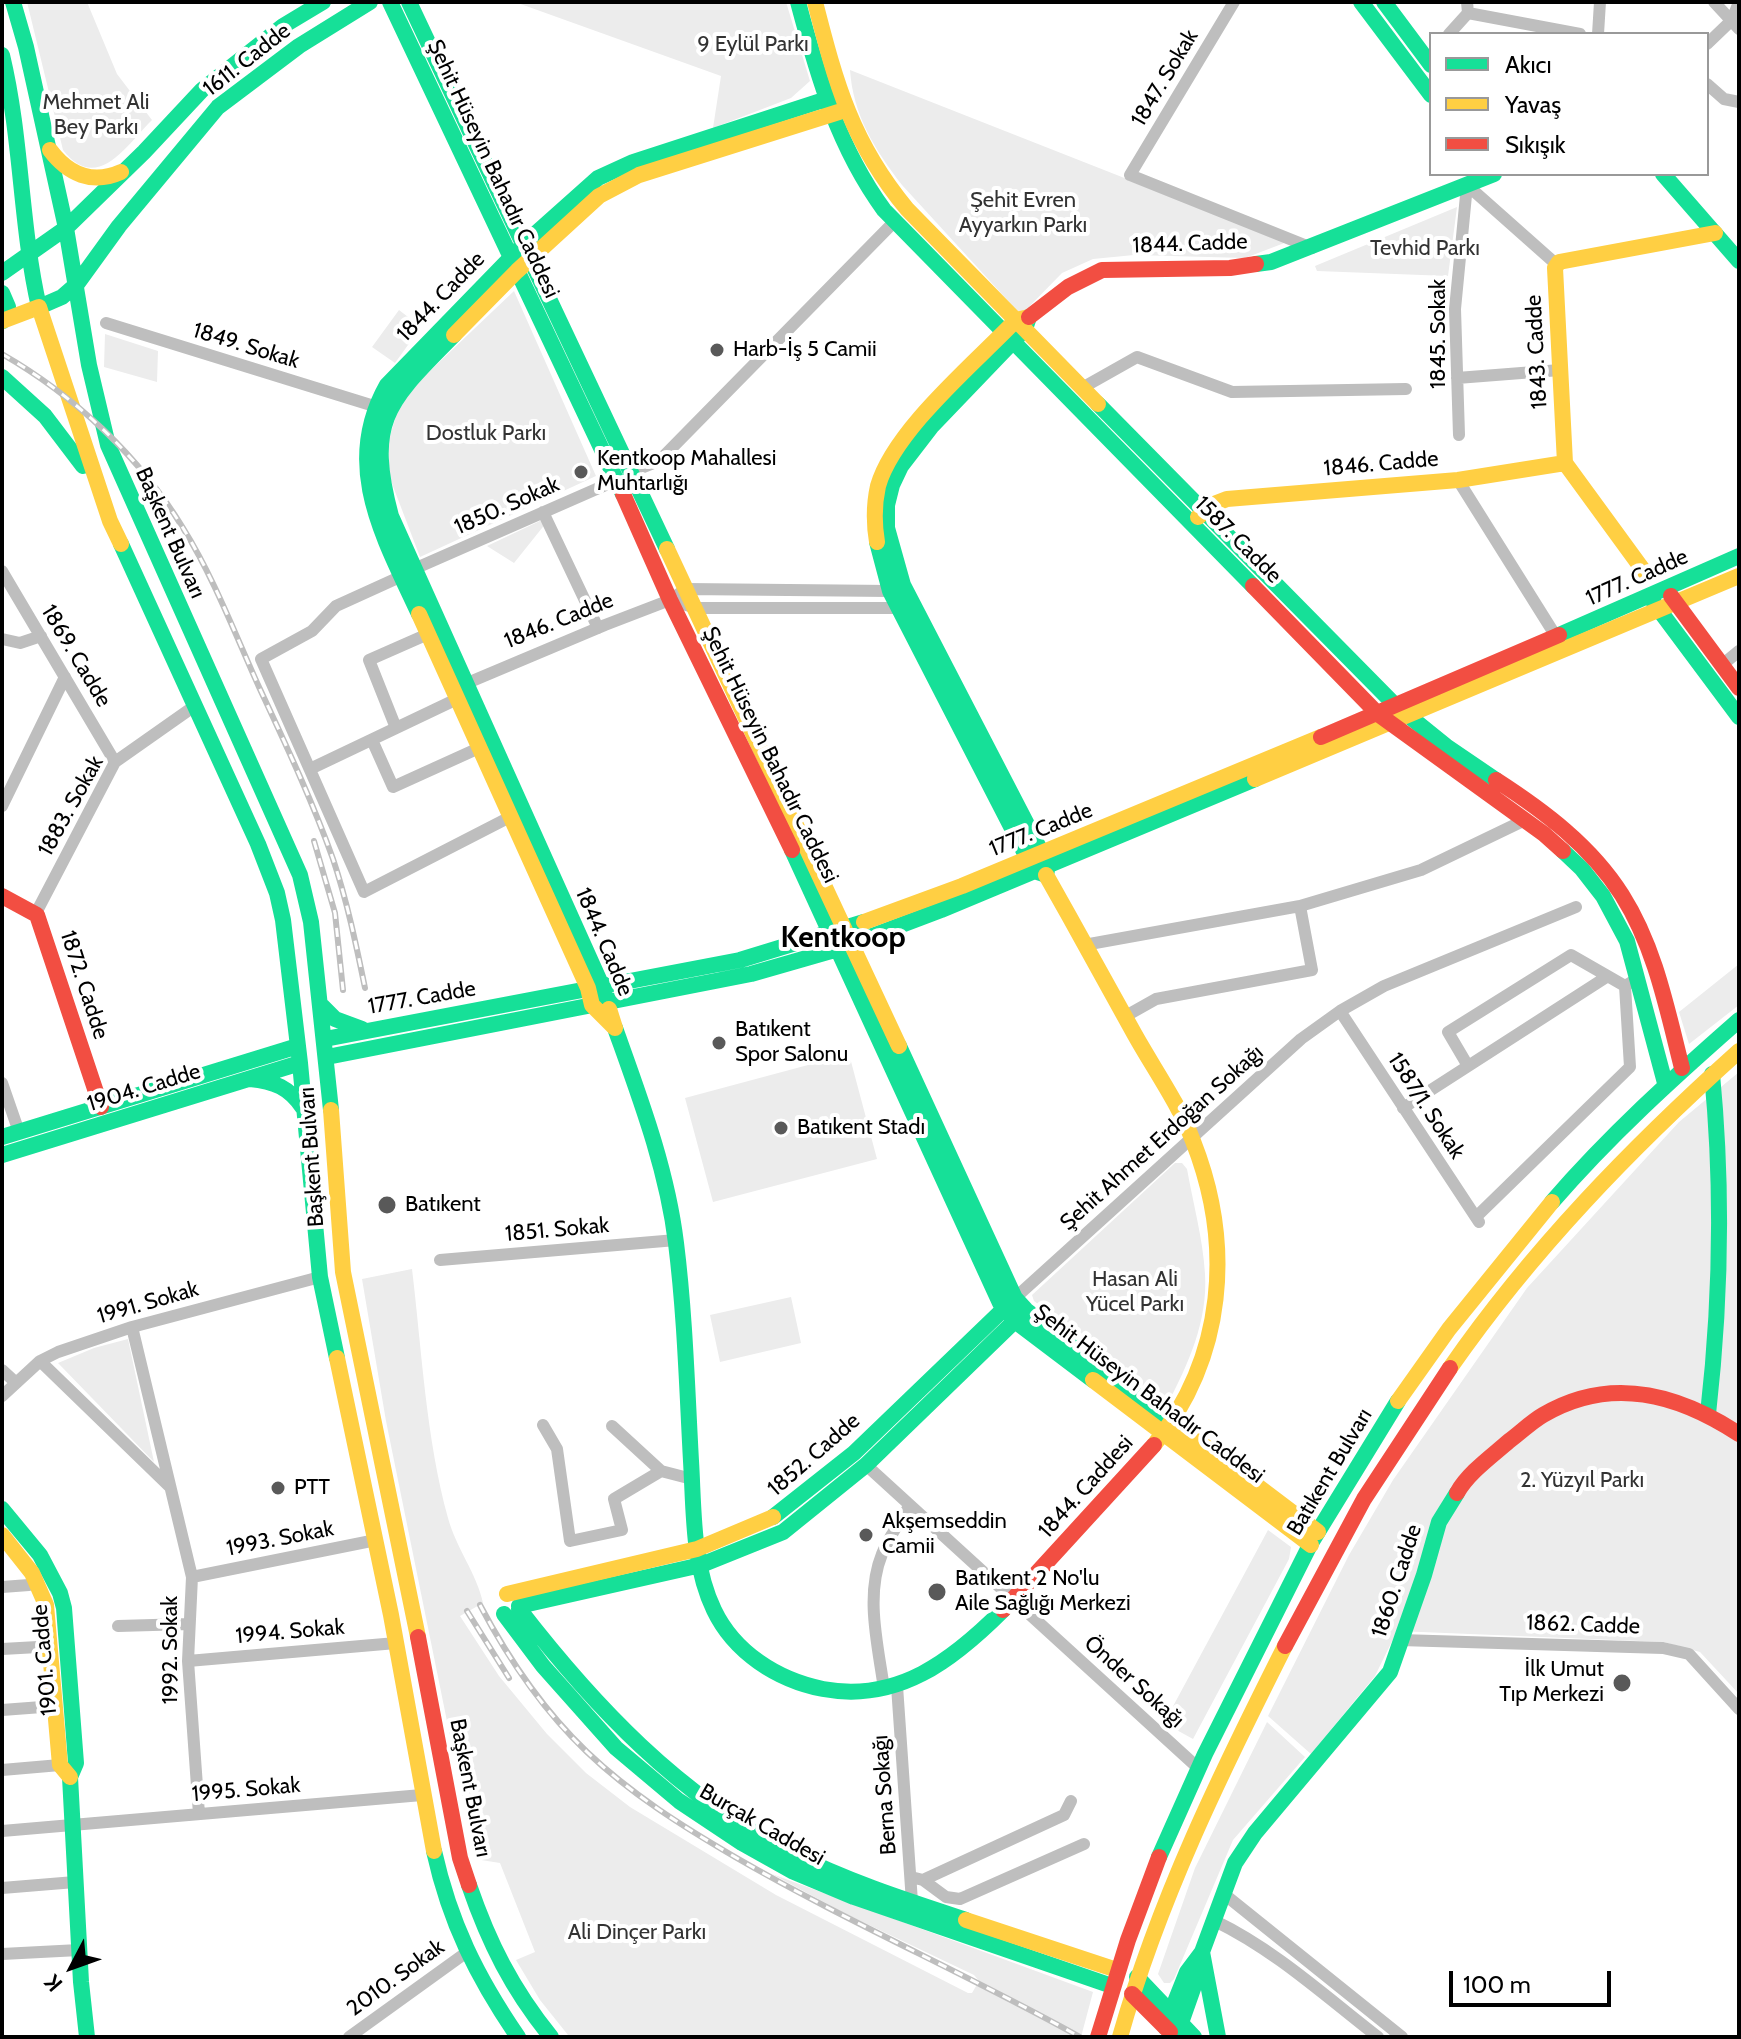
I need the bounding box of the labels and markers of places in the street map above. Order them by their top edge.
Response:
place label: Harb-İş 5 Camii [733,337,877,363]
marker: Harb-İş 5 Camii [708,341,726,359]
place label: Kentkoop Mahallesi Muhtarlığı [597,446,776,498]
marker: Kentkoop Mahallesi Muhtarlığı [572,463,590,481]
place label: Batıkent Spor Salonu [735,1017,848,1068]
marker: Batıkent Spor Salonu [710,1034,728,1052]
place label: Batıkent Stadı [797,1115,925,1141]
marker: Batıkent Stadı [772,1119,790,1137]
place label: Batıkent [405,1192,481,1218]
marker: Batıkent [376,1194,398,1216]
place label: PTT [294,1475,330,1501]
marker: PTT [269,1479,287,1497]
place label: Akşemseddin Camii [882,1509,1007,1560]
marker: Akşemseddin Camii [857,1526,875,1544]
place label: Batıkent 2 No'lu Aile Sağlığı Merkezi [955,1566,1131,1618]
marker: Batıkent 2 No'lu Aile Sağlığı Merkezi [926,1581,948,1603]
place label: İlk Umut Tıp Merkezi [1499,1657,1604,1708]
marker: İlk Umut Tıp Merkezi [1611,1672,1633,1694]

